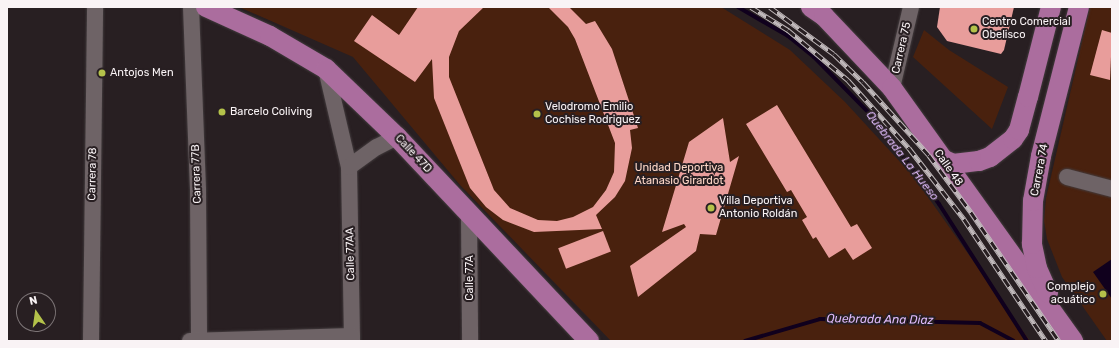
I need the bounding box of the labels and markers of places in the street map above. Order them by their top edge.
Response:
place label: Centro Comercial Obelisco [982,16,1071,42]
marker: Centro Comercial Obelisco [969,24,979,34]
place label: Antojos Men [110,66,174,80]
marker: Antojos Men [97,68,107,78]
place label: Velodromo Emilio Cochise Rodriguez [545,101,640,127]
place label: Barcelo Coliving [230,105,312,119]
marker: Barcelo Coliving [217,107,227,117]
marker: Velodromo Emilio Cochise Rodriguez [532,109,542,119]
place label: Villa Deportiva Antonio Roldán [719,195,797,221]
marker: Villa Deportiva Antonio Roldán [706,203,716,213]
place label: Complejo acuático [1047,281,1095,307]
marker: Complejo acuático [1098,289,1108,299]

